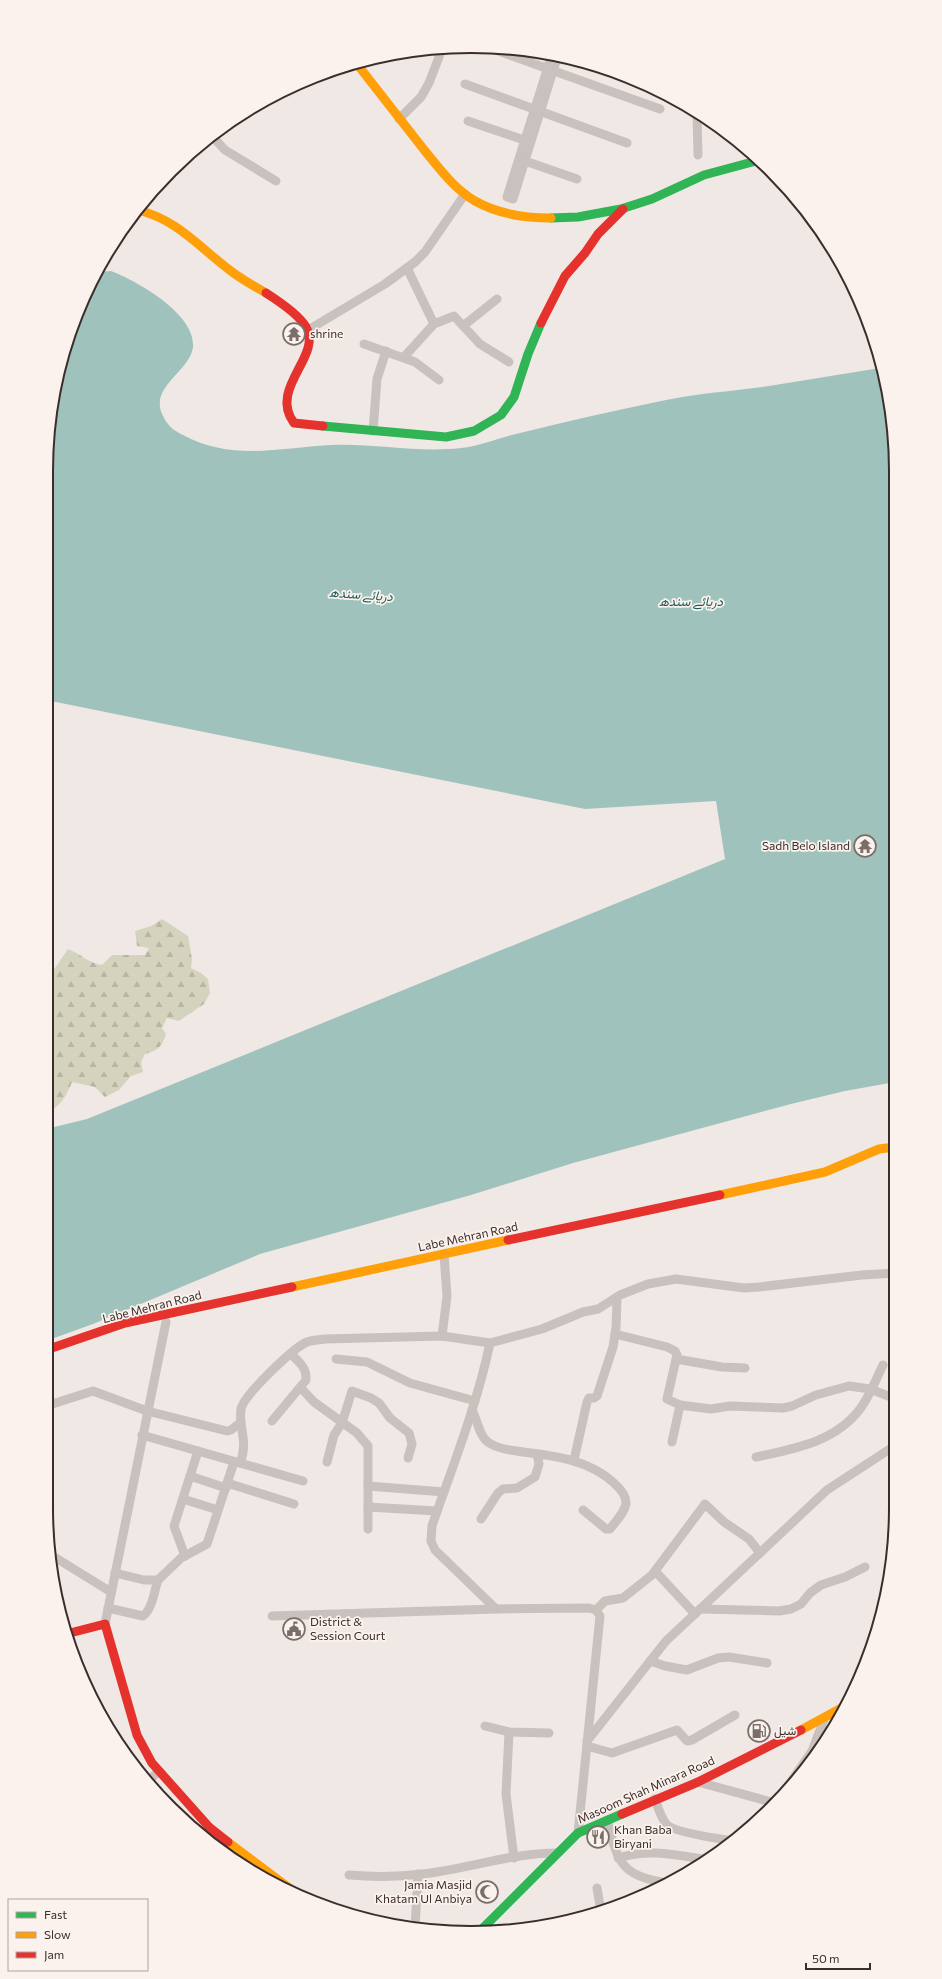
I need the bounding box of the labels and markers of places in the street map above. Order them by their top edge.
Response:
temple icon: shrine [281,321,307,347]
place label: shrine [310,326,343,340]
temple icon: Sadh Belo Island [852,833,878,859]
place label: Sadh Belo Island [762,838,850,852]
place label: District & Session Court [310,1614,386,1642]
public building icon: District & Session Court [281,1616,307,1642]
fuel station icon: شیل [746,1718,772,1744]
place label: شیل [774,1723,796,1739]
place label: Khan Baba Biryani [614,1822,672,1850]
restaurant icon: Khan Baba Biryani [585,1824,611,1850]
place label: Jamia Masjid Khatam Ul Anbiya [375,1877,472,1905]
mosque icon: Jamia Masjid Khatam Ul Anbiya [474,1879,500,1905]

